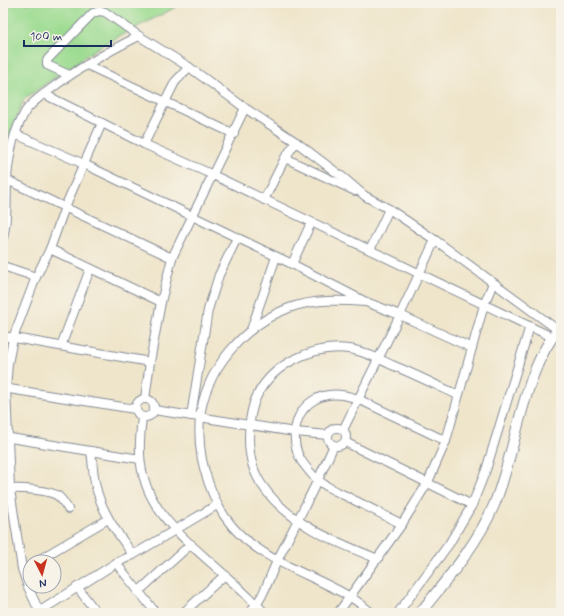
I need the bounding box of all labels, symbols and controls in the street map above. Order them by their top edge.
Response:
scale bar [24,22,111,48]
text: 100 m [30,29,62,45]
north arrow [22,554,62,594]
text: N [39,576,47,590]

